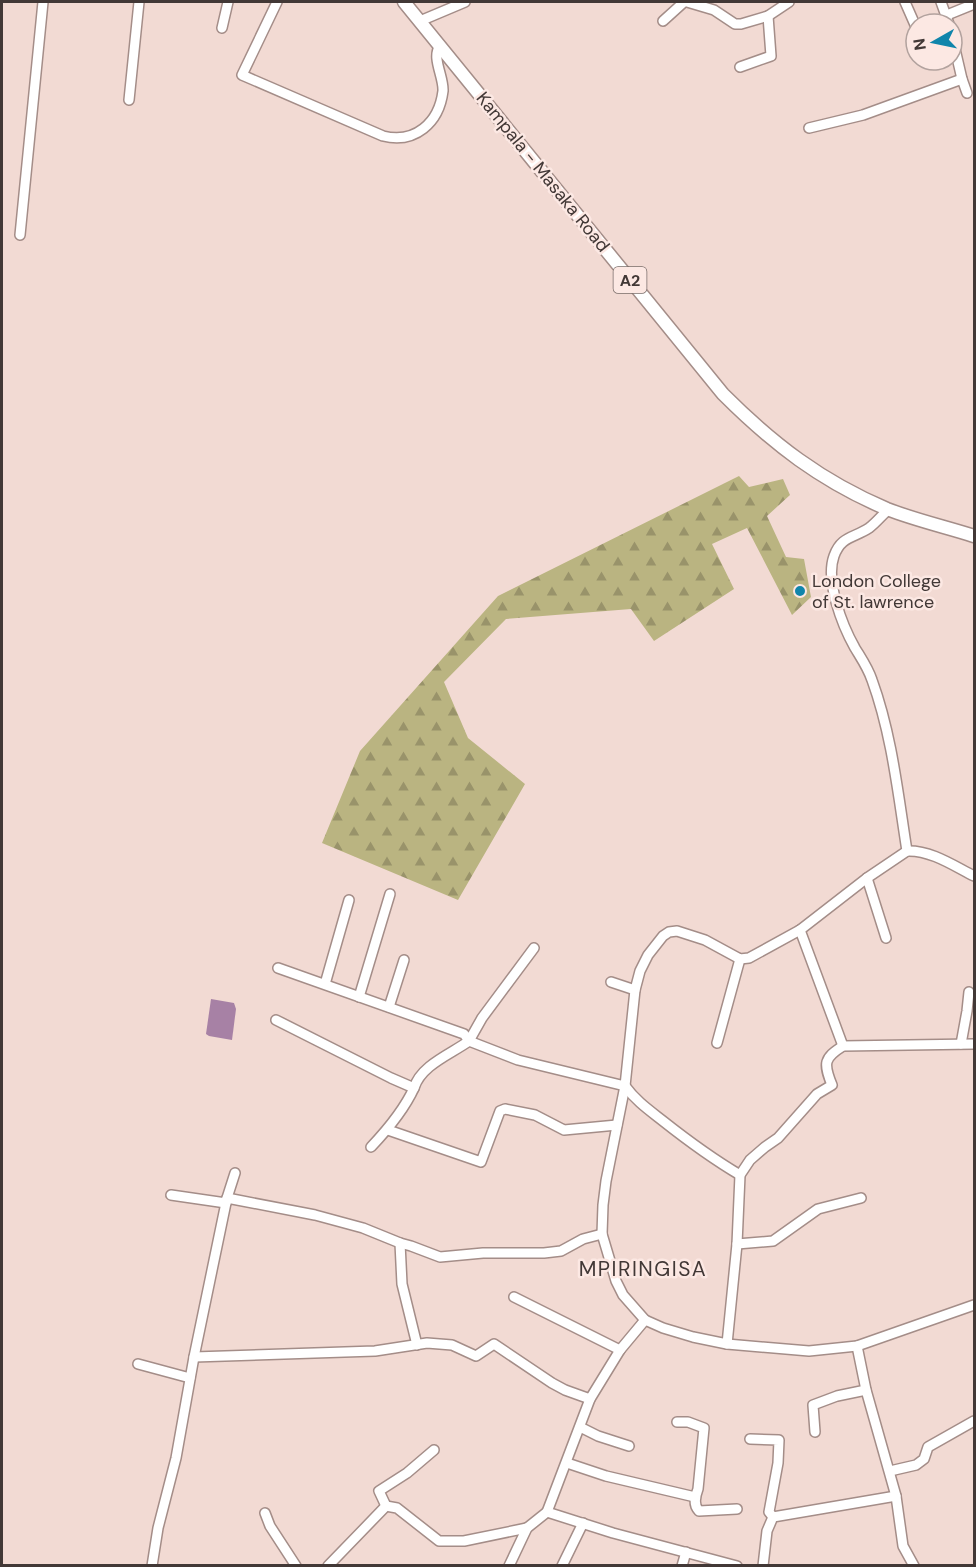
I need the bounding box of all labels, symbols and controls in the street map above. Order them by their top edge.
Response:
north arrow [904,12,964,72]
text: N [908,37,931,52]
street label: Kampala - Masaka Road [471,87,615,257]
road number: A2 [614,267,646,293]
place label: London College of St. lawrence [812,569,941,614]
marker: London College of St. lawrence [793,584,807,598]
district label: MPIRINGISA [579,1255,707,1283]

